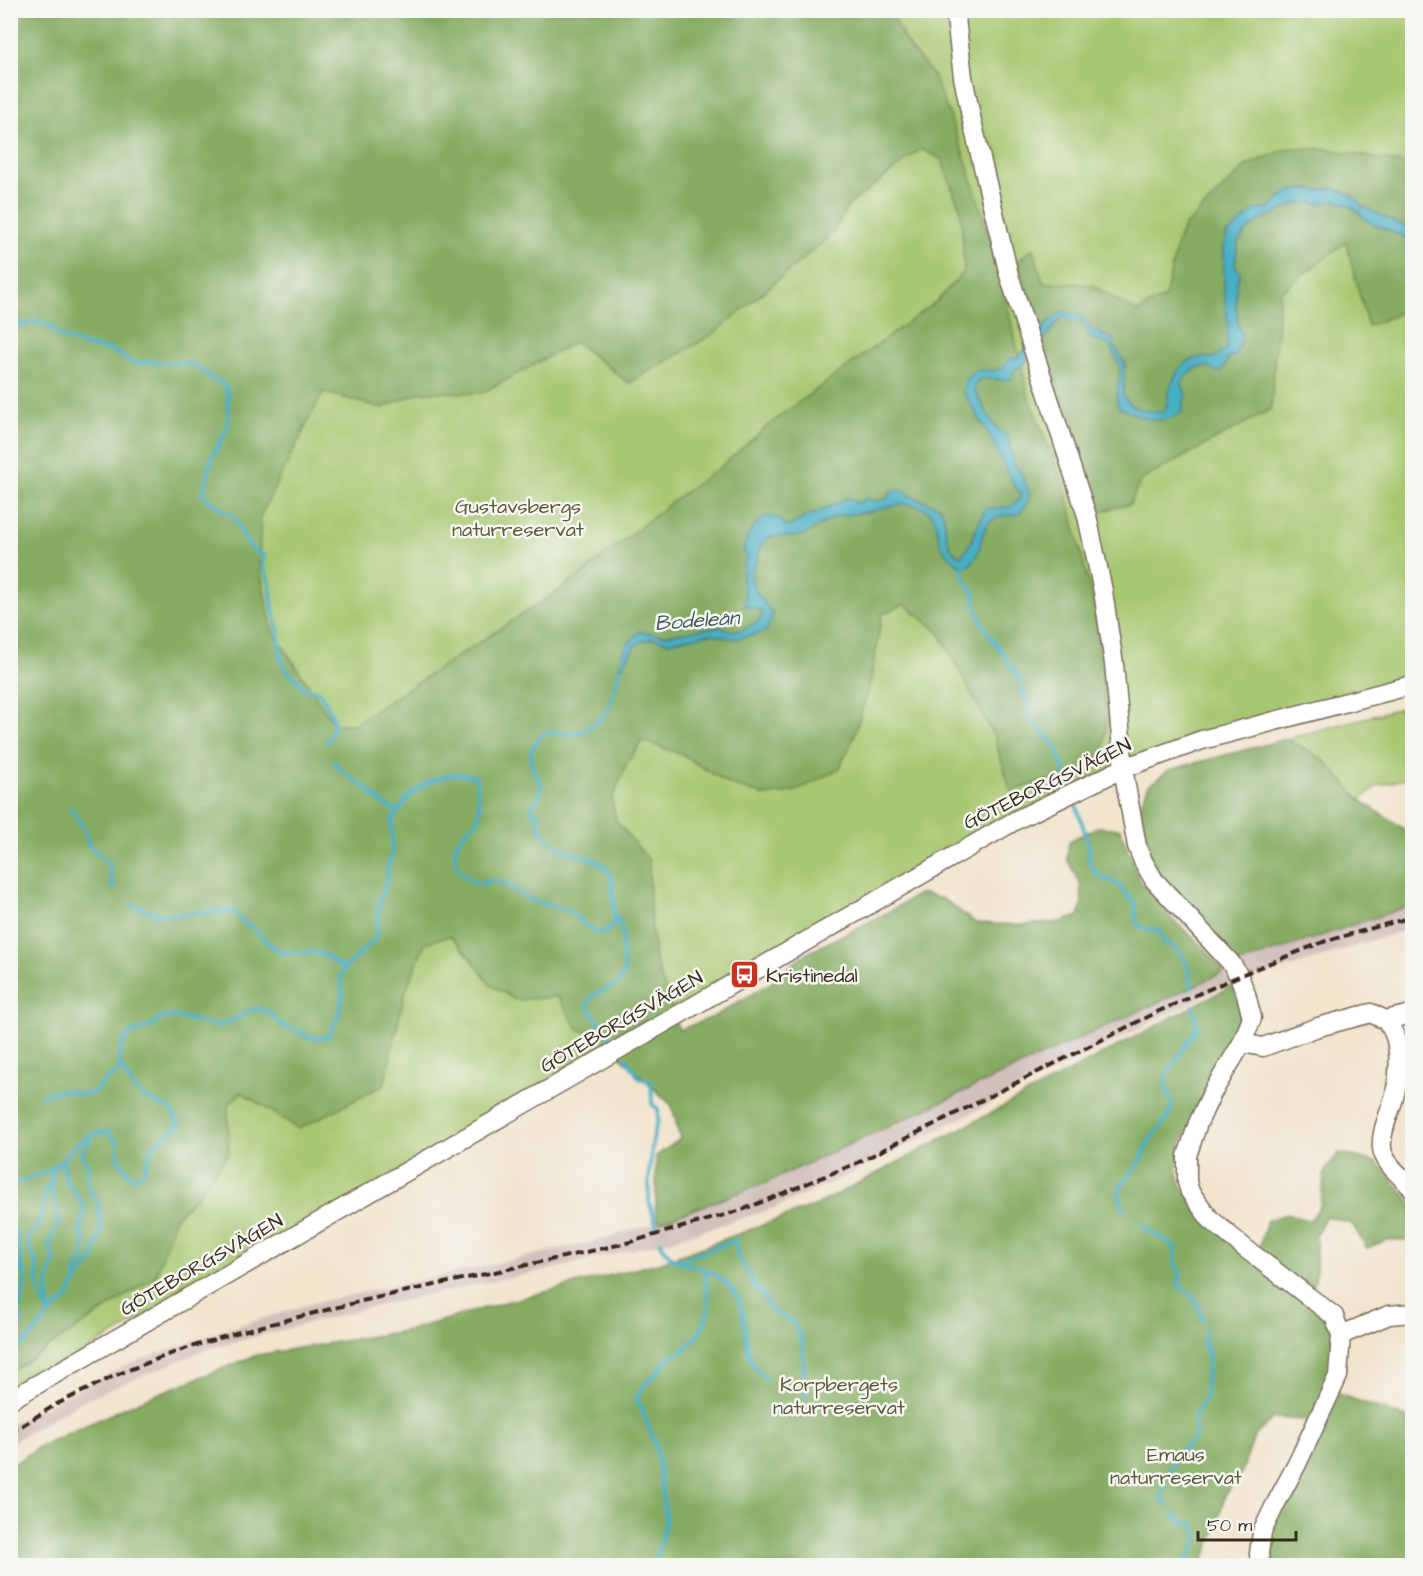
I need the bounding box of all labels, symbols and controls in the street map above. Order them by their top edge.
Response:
park label: Gustavsbergs naturreservat [452,493,584,544]
water label: Bodeleån [654,603,742,638]
street label: GÖTEBORGSVÄGEN [959,731,1136,837]
bus stop icon: Kristinedal [729,959,761,991]
place label: Kristinedal [766,962,858,990]
street label: GÖTEBORGSVÄGEN [535,964,708,1080]
street label: GÖTEBORGSVÄGEN [115,1207,288,1323]
park label: Korpbergets naturreservat [773,1371,905,1422]
park label: Emaus naturreservat [1110,1441,1242,1492]
scale bar [1198,1504,1296,1542]
text: 50 m [1207,1513,1252,1538]

